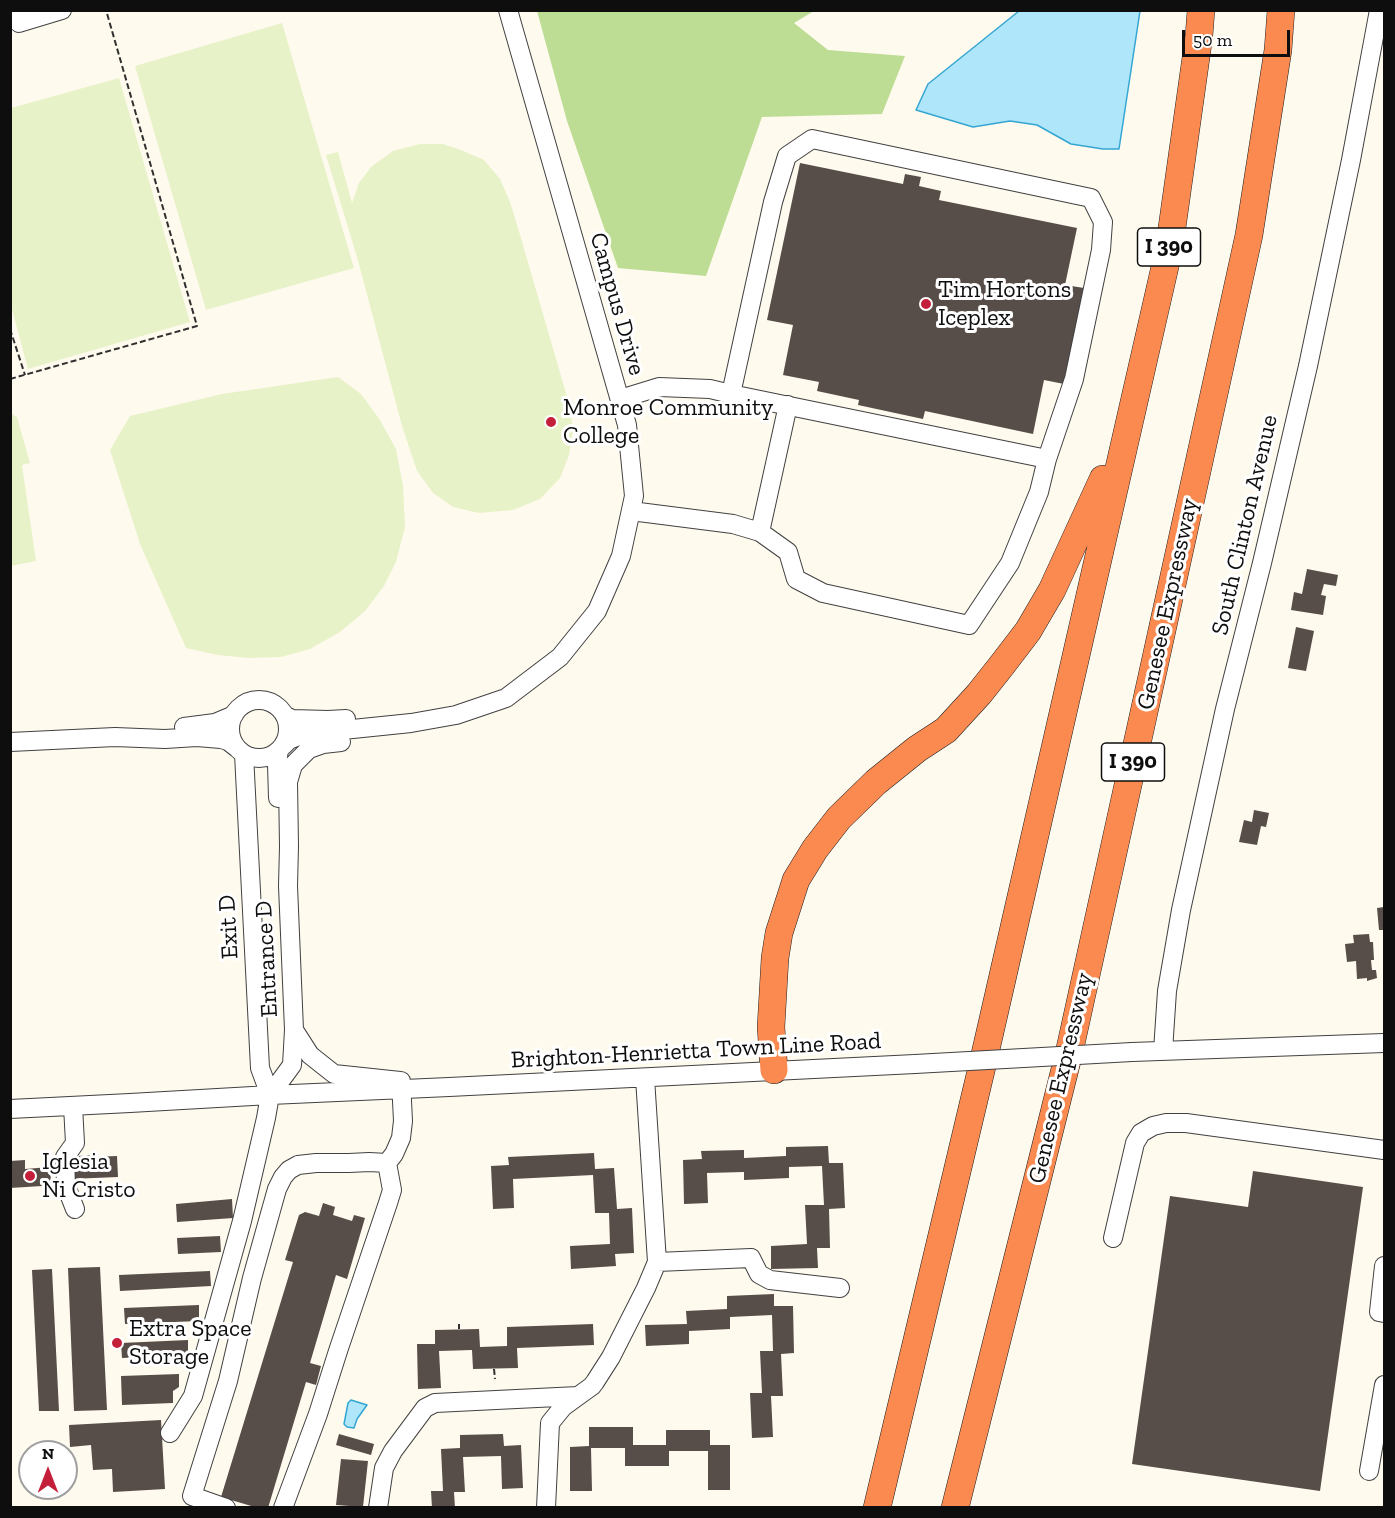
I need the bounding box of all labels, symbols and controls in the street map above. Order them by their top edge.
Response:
scale bar [1185,18,1293,56]
text: 50 m [1193,29,1232,51]
road number: I 390 [1138,228,1200,266]
street label: Campus Drive [583,229,651,379]
place label: Tim Hortons Iceplex [938,276,1071,332]
marker: Tim Hortons Iceplex [919,297,933,311]
place label: Monroe Community College [563,394,773,450]
street label: South Clinton Avenue [1206,412,1284,638]
marker: Monroe Community College [544,415,558,429]
street label: Genesee Expressway [1132,496,1204,712]
road number: I 390 [1102,743,1164,781]
street label: Exit D [213,894,245,960]
street label: Entrance D [250,900,284,1018]
street label: Genesee Expressway [1023,970,1099,1186]
street label: Brighton-Henrietta Town Line Road [510,1027,882,1075]
place label: Iglesia Ni Cristo [42,1148,136,1204]
marker: Iglesia Ni Cristo [23,1169,37,1183]
place label: Extra Space Storage [129,1315,251,1371]
marker: Extra Space Storage [110,1336,124,1350]
north arrow [18,1440,78,1500]
text: N [42,1444,54,1463]

